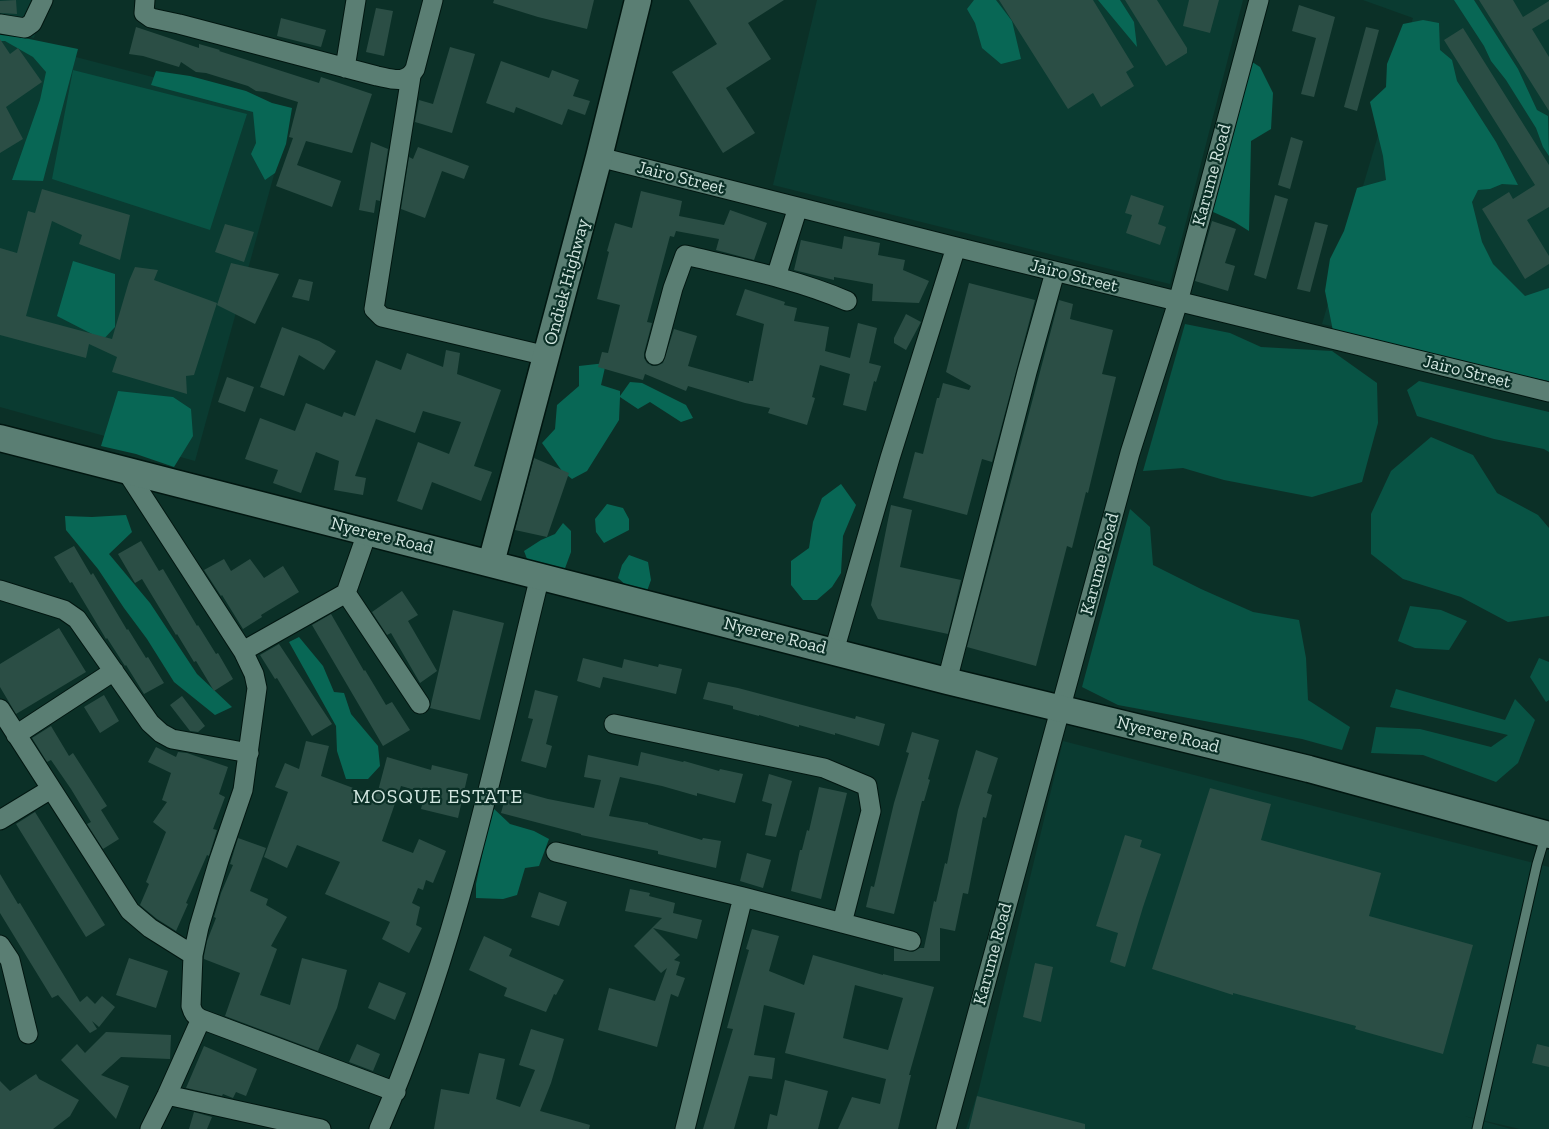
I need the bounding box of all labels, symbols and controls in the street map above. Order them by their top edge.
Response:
street label: Karume Road [1188,122,1236,228]
street label: Jairo Street [635,157,727,199]
street label: Ondiek Highway [540,217,594,347]
street label: Jairo Street [1028,255,1120,297]
street label: Jairo Street [1421,351,1513,393]
street label: Karume Road [1076,511,1124,617]
street label: Nyerere Road [328,513,436,559]
street label: Nyerere Road [721,613,829,659]
street label: Nyerere Road [1114,712,1222,758]
district label: MOSQUE ESTATE [351,785,525,809]
street label: Karume Road [969,901,1017,1007]

